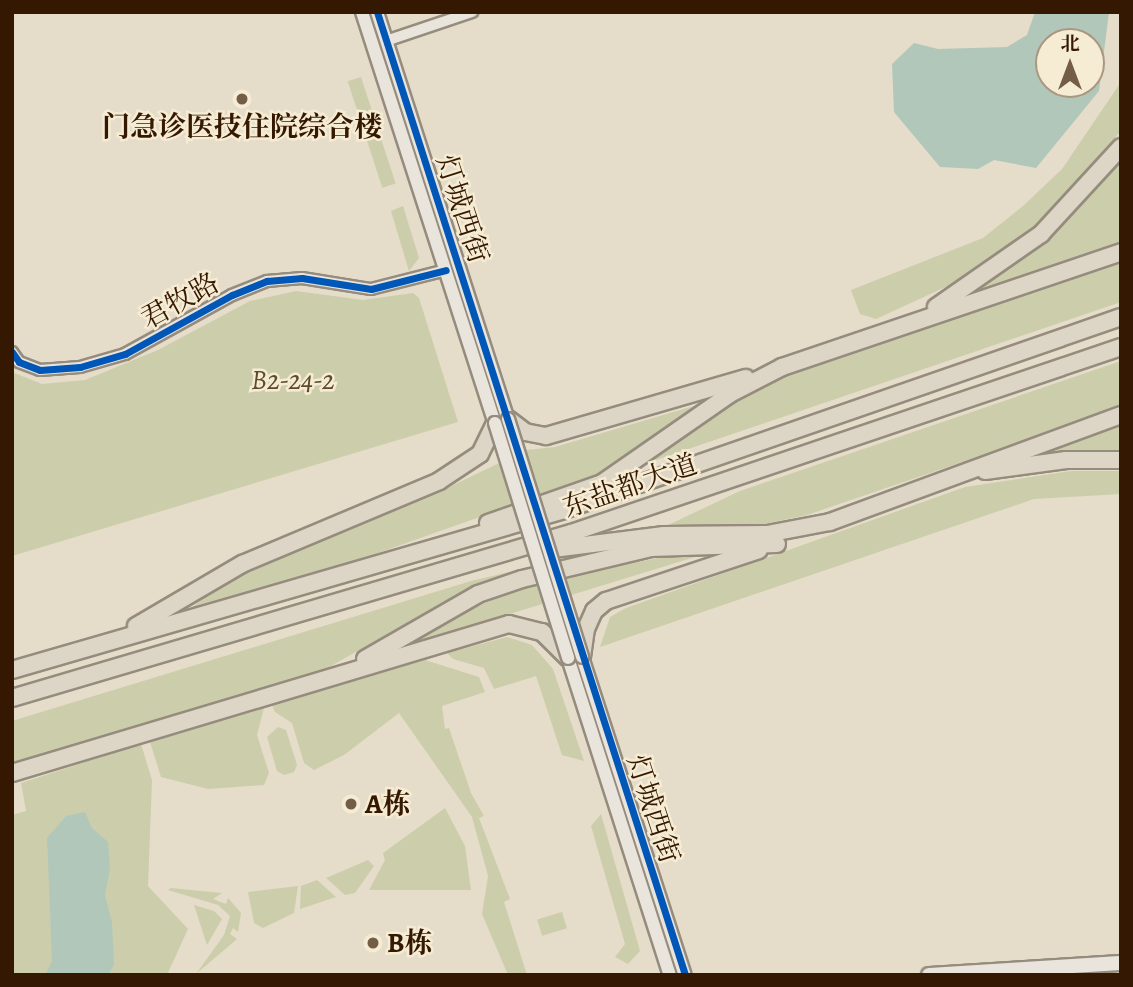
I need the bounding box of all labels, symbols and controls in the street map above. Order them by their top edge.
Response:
north arrow [1035,28,1105,98]
text: 北 [1060,31,1080,57]
marker: 门急诊医技住院综合楼 [234,91,250,107]
place label: 门急诊医技住院综合楼 [102,110,382,144]
street label: 灯城西街 [429,151,495,267]
street label: 君牧路 [135,266,225,336]
park label: B2-24-2 [251,363,335,397]
street label: 东盐都大道 [558,447,702,525]
street label: 灯城西街 [620,751,686,867]
place label: A栋 [365,787,410,821]
marker: A栋 [343,796,359,812]
place label: B栋 [387,926,433,960]
marker: B栋 [365,935,381,951]

